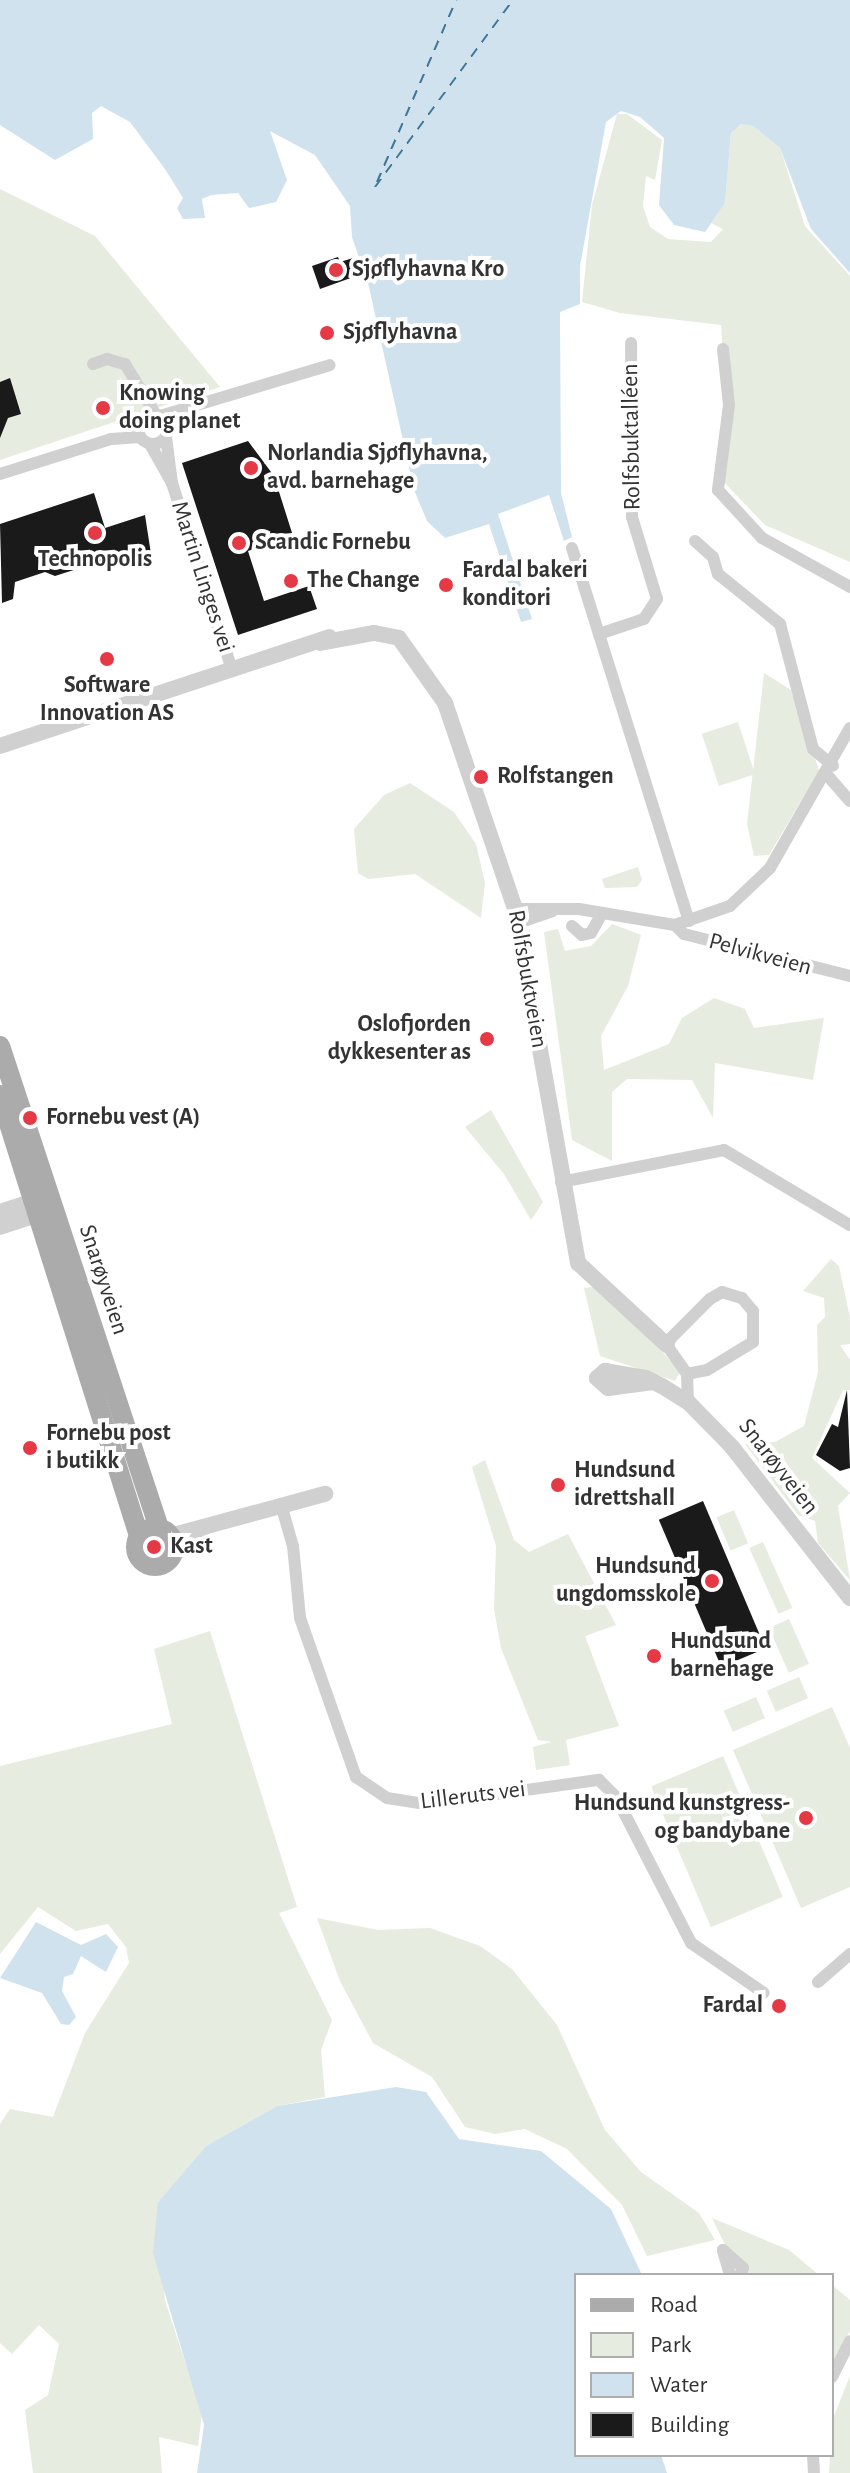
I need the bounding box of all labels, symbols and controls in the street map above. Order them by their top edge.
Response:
place label: Sjøflyhavna Kro [352,256,504,284]
marker: Sjøflyhavna Kro [327,261,345,279]
place label: Sjøflyhavna [343,319,458,347]
marker: Sjøflyhavna [318,324,336,342]
street label: Rolfsbuktalléen [616,363,648,511]
place label: Knowing doing planet [119,380,240,436]
marker: Knowing doing planet [94,399,112,417]
place label: Norlandia Sjøflyhavna, avd. barnehage [267,440,488,496]
marker: Norlandia Sjøflyhavna, avd. barnehage [242,459,260,477]
street label: Martin Linges vei [164,498,240,656]
marker: Technopolis [86,524,104,542]
place label: Scandic Fornebu [255,529,411,557]
marker: Scandic Fornebu [230,534,248,552]
place label: Technopolis [38,546,152,574]
place label: Fardal bakeri konditori [462,557,588,613]
place label: The Change [307,567,420,595]
marker: The Change [282,572,300,590]
marker: Fardal bakeri konditori [437,576,455,594]
marker: Software Innovation AS [98,650,116,668]
place label: Software Innovation AS [40,672,174,728]
place label: Rolfstangen [497,763,614,791]
marker: Rolfstangen [472,768,490,786]
street label: Rolfsbuktveien [501,908,553,1050]
street label: Pelvikveien [705,927,815,983]
place label: Oslofjorden dykkesenter as [328,1011,471,1067]
marker: Oslofjorden dykkesenter as [478,1030,496,1048]
place label: Fornebu vest (A) [46,1104,200,1132]
marker: Fornebu vest (A) [21,1109,39,1127]
street label: Snarøyveien [72,1221,134,1339]
street label: Snarøyveien [732,1413,824,1521]
place label: Fornebu post i butikk [46,1420,171,1476]
marker: Fornebu post i butikk [21,1439,39,1457]
place label: Hundsund idrettshall [574,1457,675,1513]
marker: Hundsund idrettshall [549,1476,567,1494]
place label: Kast [170,1533,213,1561]
marker: Kast [145,1538,163,1556]
place label: Hundsund ungdomsskole [556,1553,696,1609]
marker: Hundsund ungdomsskole [703,1572,721,1590]
place label: Hundsund barnehage [670,1628,774,1684]
marker: Hundsund barnehage [645,1647,663,1665]
street label: Lilleruts vei [419,1775,527,1817]
place label: Hundsund kunstgress- og bandybane [574,1790,790,1846]
marker: Hundsund kunstgress- og bandybane [797,1809,815,1827]
place label: Fardal [702,1992,763,2020]
marker: Fardal [770,1997,788,2015]
legend [574,2273,834,2457]
text: Road [650,2293,698,2317]
text: Park [650,2333,691,2357]
text: Water [650,2373,707,2397]
text: Building [650,2413,729,2437]

